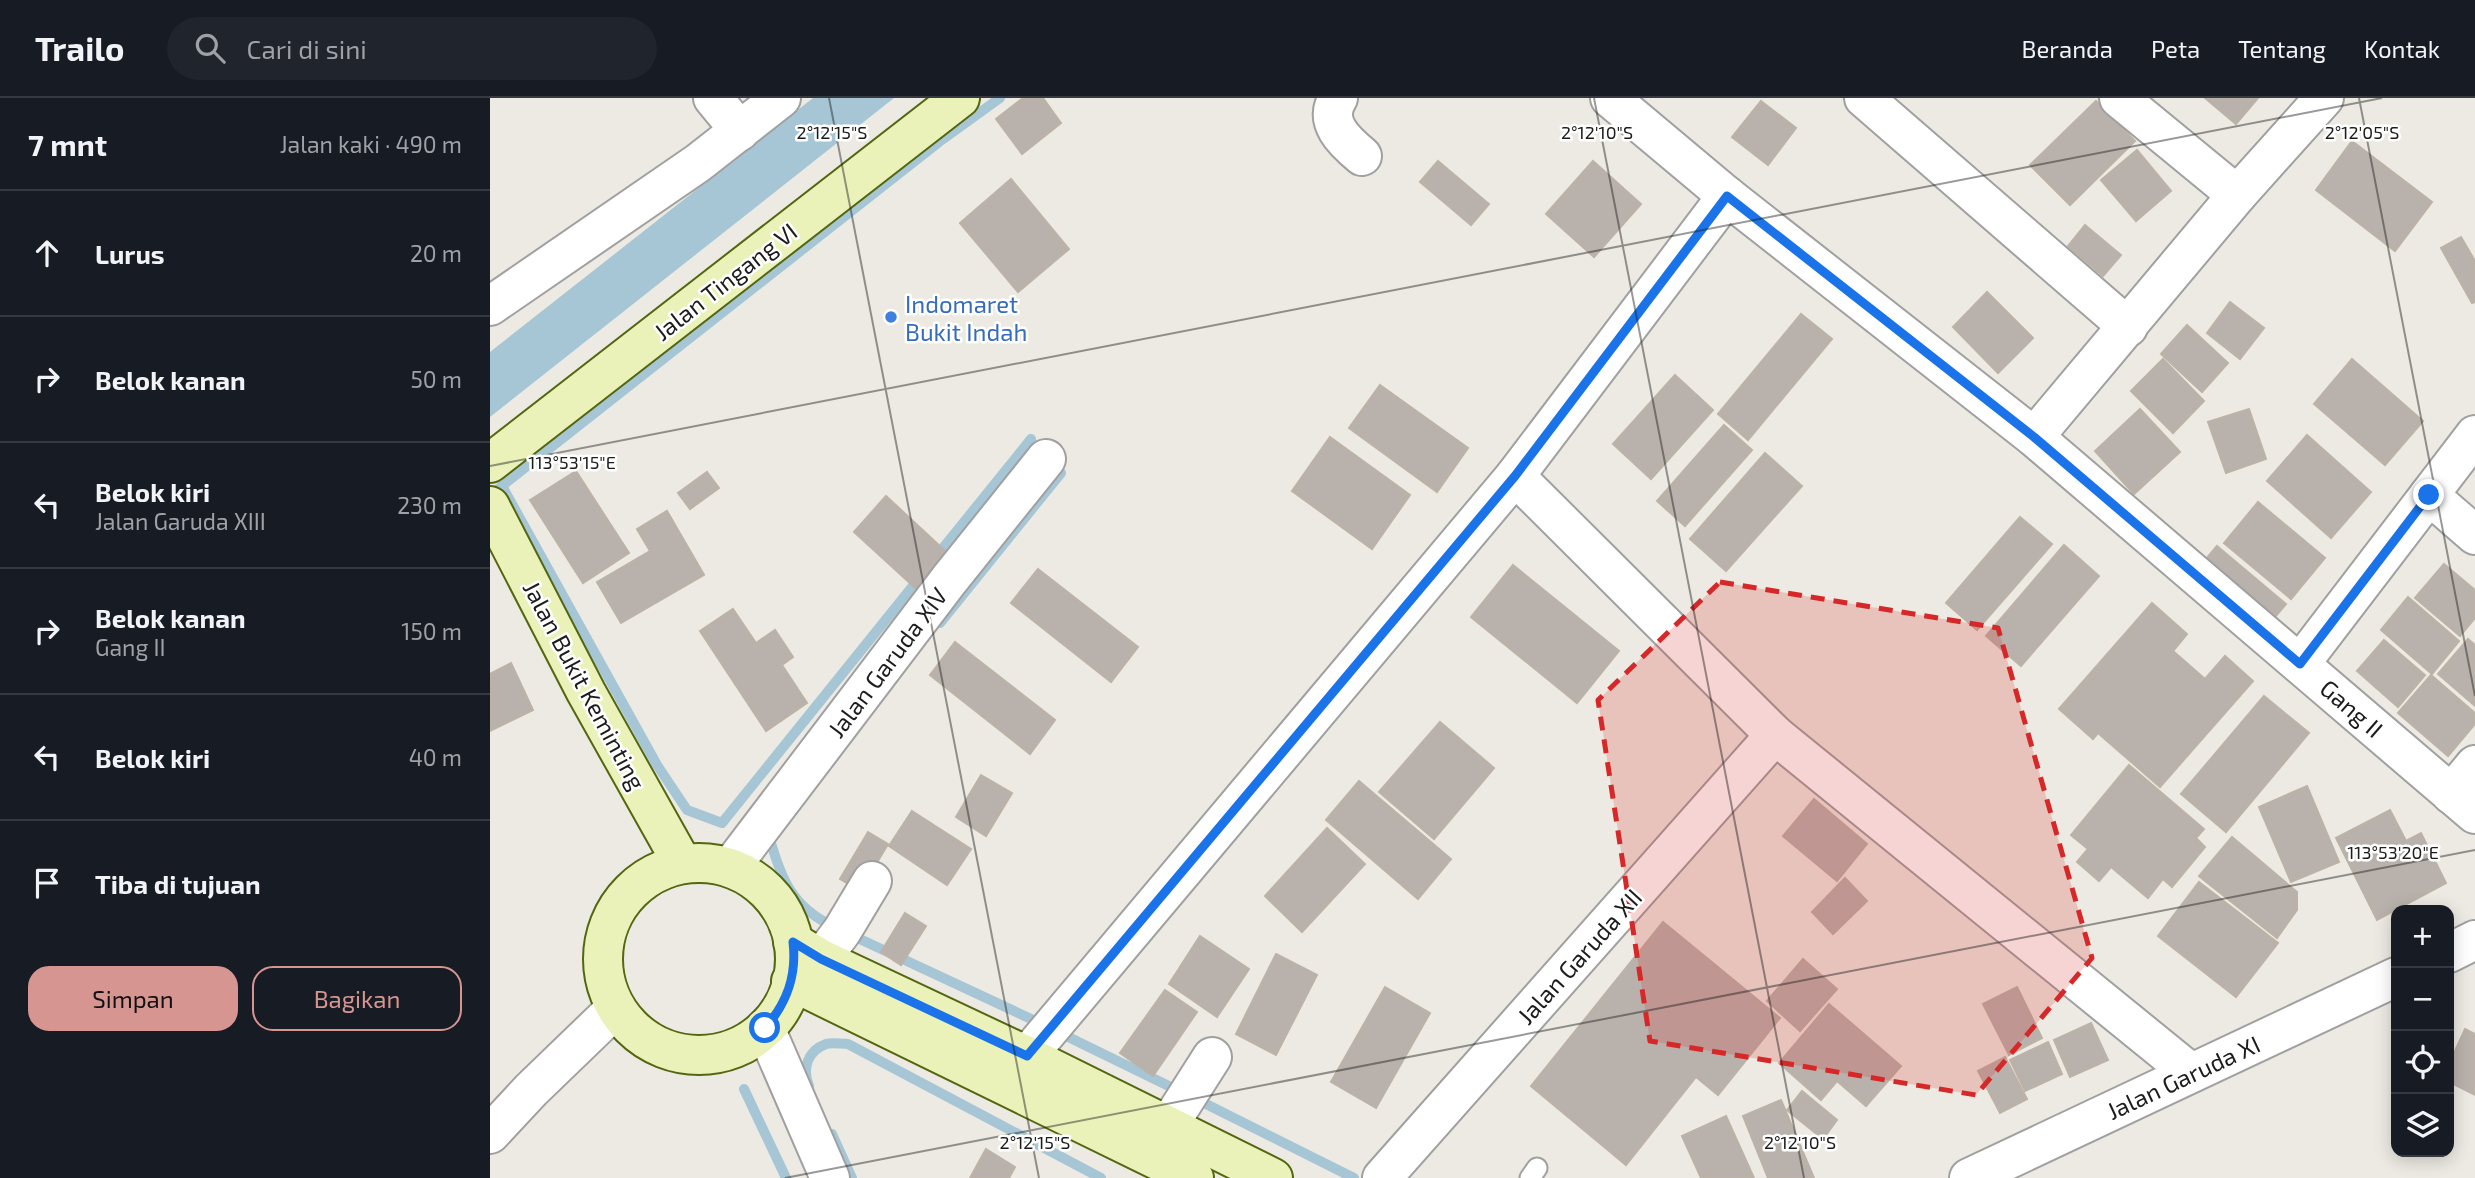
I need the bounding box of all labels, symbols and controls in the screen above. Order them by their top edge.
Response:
search box [167,17,657,80]
text: Trailo [35,28,125,68]
icon: search [191,29,229,67]
text: Cari di sini [247,33,367,64]
text: Beranda [2022,34,2113,63]
text: Peta [2151,34,2200,63]
text: Tentang [2238,34,2326,63]
text: Kontak [2364,34,2440,63]
text: 2°12'15"S [797,121,867,143]
text: 2°12'10"S [1561,121,1633,143]
text: 2°12'05"S [2325,121,2399,143]
text: 7 mnt [28,126,107,162]
text: Jalan kaki · 490 m [280,130,462,158]
street label: Jalan Tingang VI [648,216,802,346]
icon: ahead [28,234,66,272]
text: Lurus [95,238,165,269]
text: 20 m [410,239,462,267]
place label: Indomaret Bukit Indah [905,289,1027,346]
marker: Indomaret Bukit Indah [883,309,899,325]
icon: right [28,360,66,398]
text: Belok kanan [95,364,246,395]
text: 50 m [411,365,462,393]
text: 113°53'15"E [528,451,616,473]
text: Belok kiri [95,476,210,507]
route end [2413,479,2444,510]
icon: left [28,486,66,524]
text: 230 m [397,491,462,519]
text: Jalan Garuda XIII [95,507,266,535]
street label: Jalan Bukit Keminting [518,576,652,794]
street label: Jalan Garuda XIV [821,581,953,743]
text: Belok kanan [95,602,246,633]
icon: right [28,612,66,650]
text: 150 m [401,617,462,645]
text: Gang II [95,633,165,661]
street label: Gang II [2315,673,2389,743]
icon: left [28,738,66,776]
text: Belok kiri [95,742,210,773]
text: 40 m [409,743,462,771]
text: 113°53'20"E [2347,841,2439,863]
icon: arrive [28,864,66,902]
text: Tiba di tujuan [95,868,261,899]
street label: Jalan Garuda XII [1511,882,1647,1030]
map controls [2391,905,2454,1157]
button: + [2391,905,2454,968]
button: Simpan [28,966,238,1031]
button: Bagikan [252,966,462,1031]
button: − [2391,968,2454,1031]
route start [749,1012,780,1043]
street label: Jalan Garuda XI [2102,1029,2264,1125]
button: locate [2391,1031,2454,1094]
button: layers [2391,1094,2454,1157]
text: 2°12'15"S [1000,1131,1070,1153]
text: 2°12'10"S [1764,1131,1836,1153]

